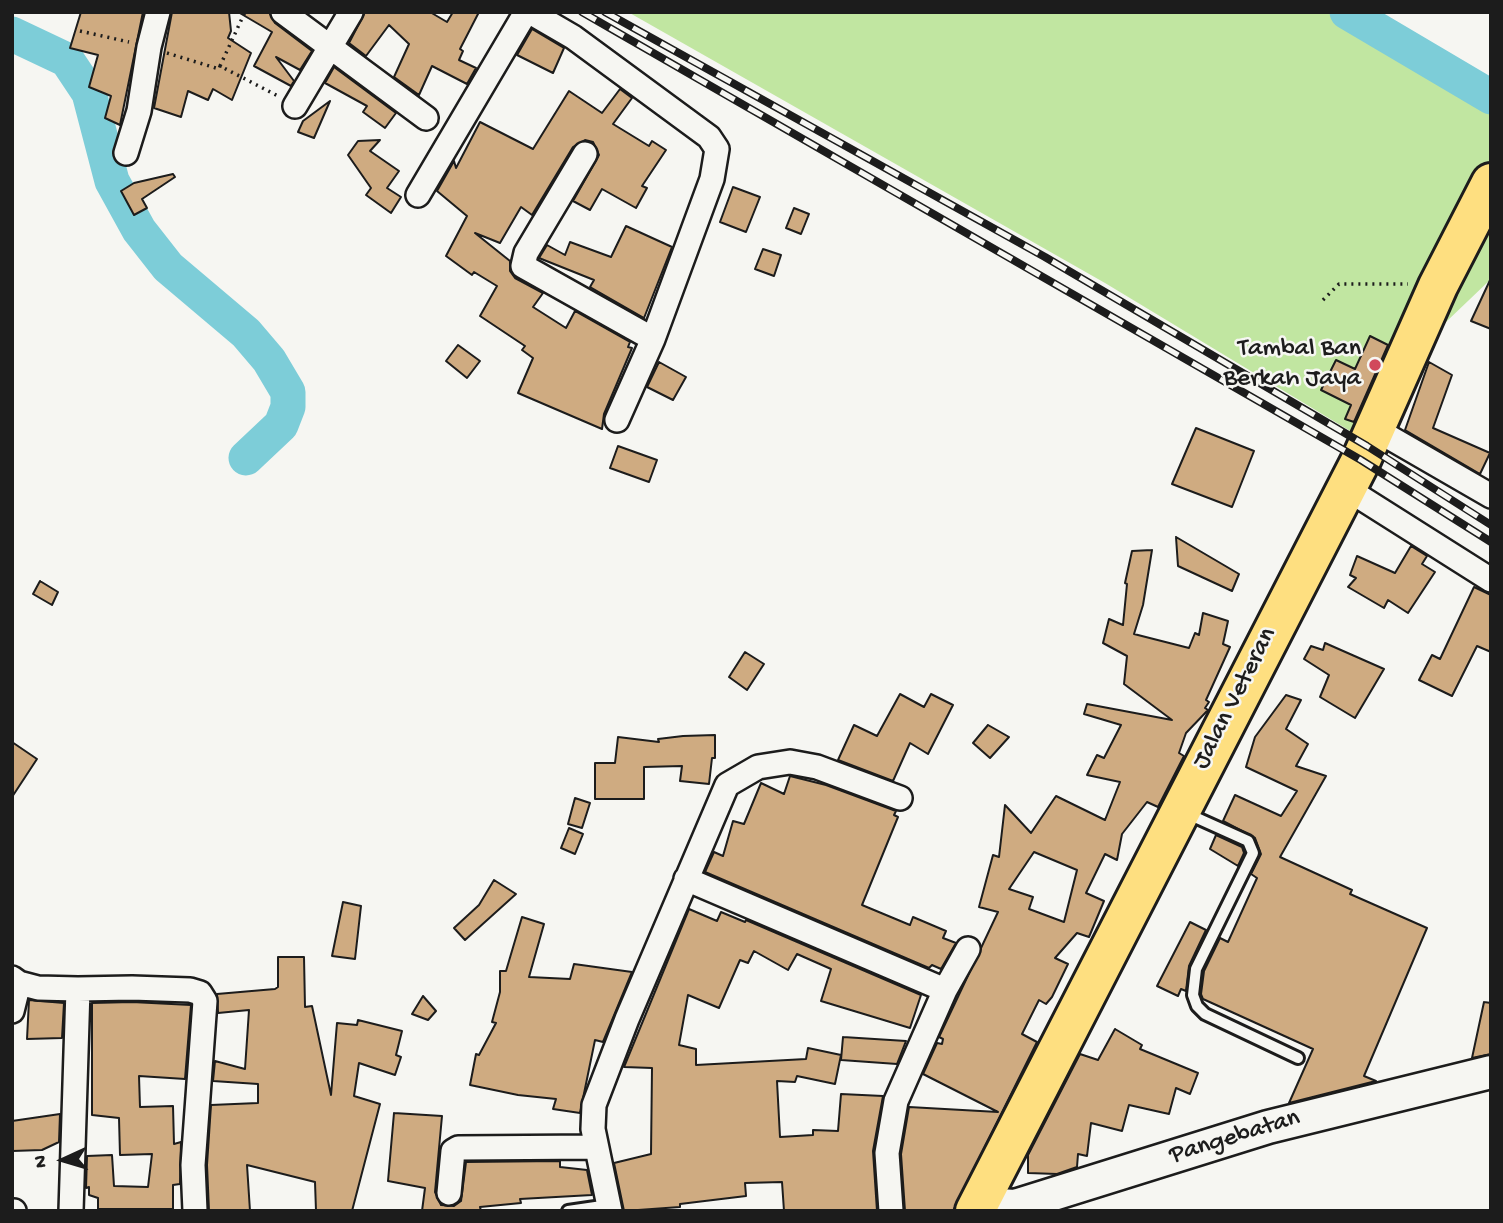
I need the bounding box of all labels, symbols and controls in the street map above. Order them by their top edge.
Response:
place label: Tambal Ban Berkah Jaya [1223,334,1361,396]
marker: Tambal Ban Berkah Jaya [1367,357,1383,373]
street label: Jalan Veteran [1187,623,1285,775]
street label: Pangebatan [1166,1103,1304,1173]
north arrow [28,1125,98,1195]
text: N [30,1155,53,1168]

